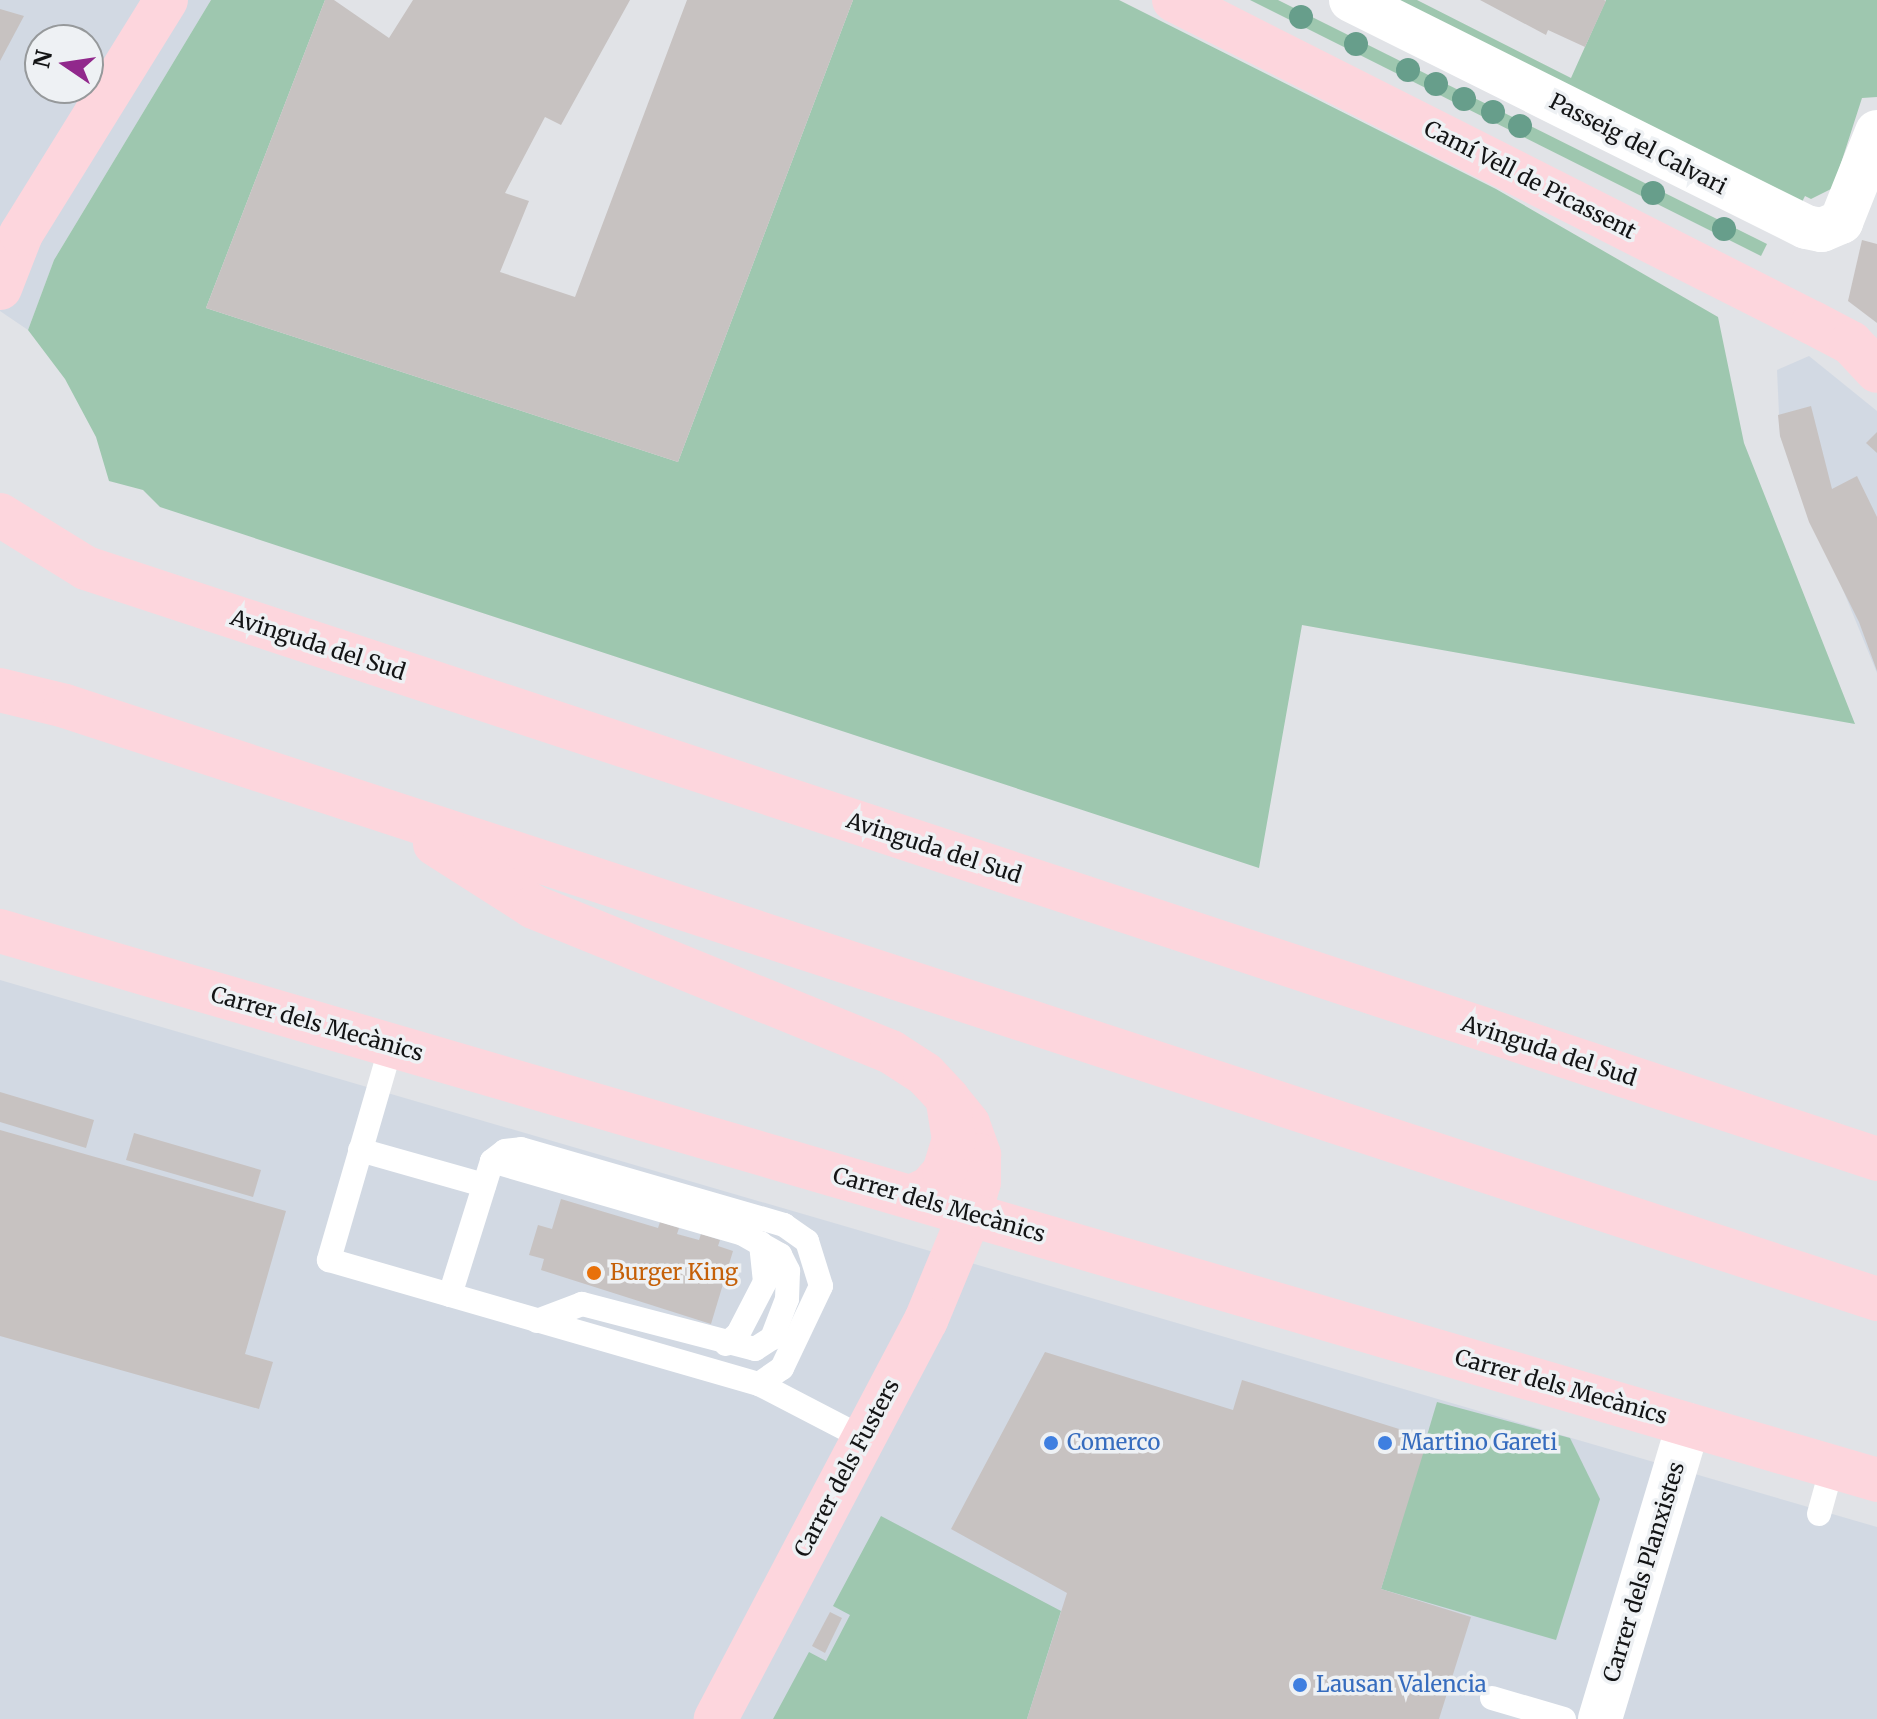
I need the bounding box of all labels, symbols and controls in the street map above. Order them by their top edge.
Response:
north arrow [24,24,104,104]
text: N [27,47,58,71]
street label: Passeig del Calvari [1545,88,1731,200]
street label: Camí Vell de Picassent [1420,115,1640,245]
street label: Avinguda del Sud [227,604,409,686]
street label: Avinguda del Sud [843,807,1025,889]
street label: Carrer dels Mecànics [208,981,426,1067]
street label: Avinguda del Sud [1458,1010,1640,1092]
street label: Carrer dels Mecànics [830,1162,1048,1248]
place label: Burger King [610,1260,738,1286]
marker: Burger King [585,1264,603,1282]
street label: Carrer dels Mecànics [1452,1344,1670,1430]
street label: Carrer dels Fusters [789,1375,905,1561]
place label: Comerco [1067,1430,1160,1456]
place label: Martino Gareti [1401,1430,1557,1456]
marker: Comerco [1042,1434,1060,1452]
marker: Martino Gareti [1376,1434,1394,1452]
street label: Carrer dels Planxistes [1598,1459,1690,1685]
place label: Lausan Valencia [1316,1672,1487,1698]
marker: Lausan Valencia [1291,1676,1309,1694]

